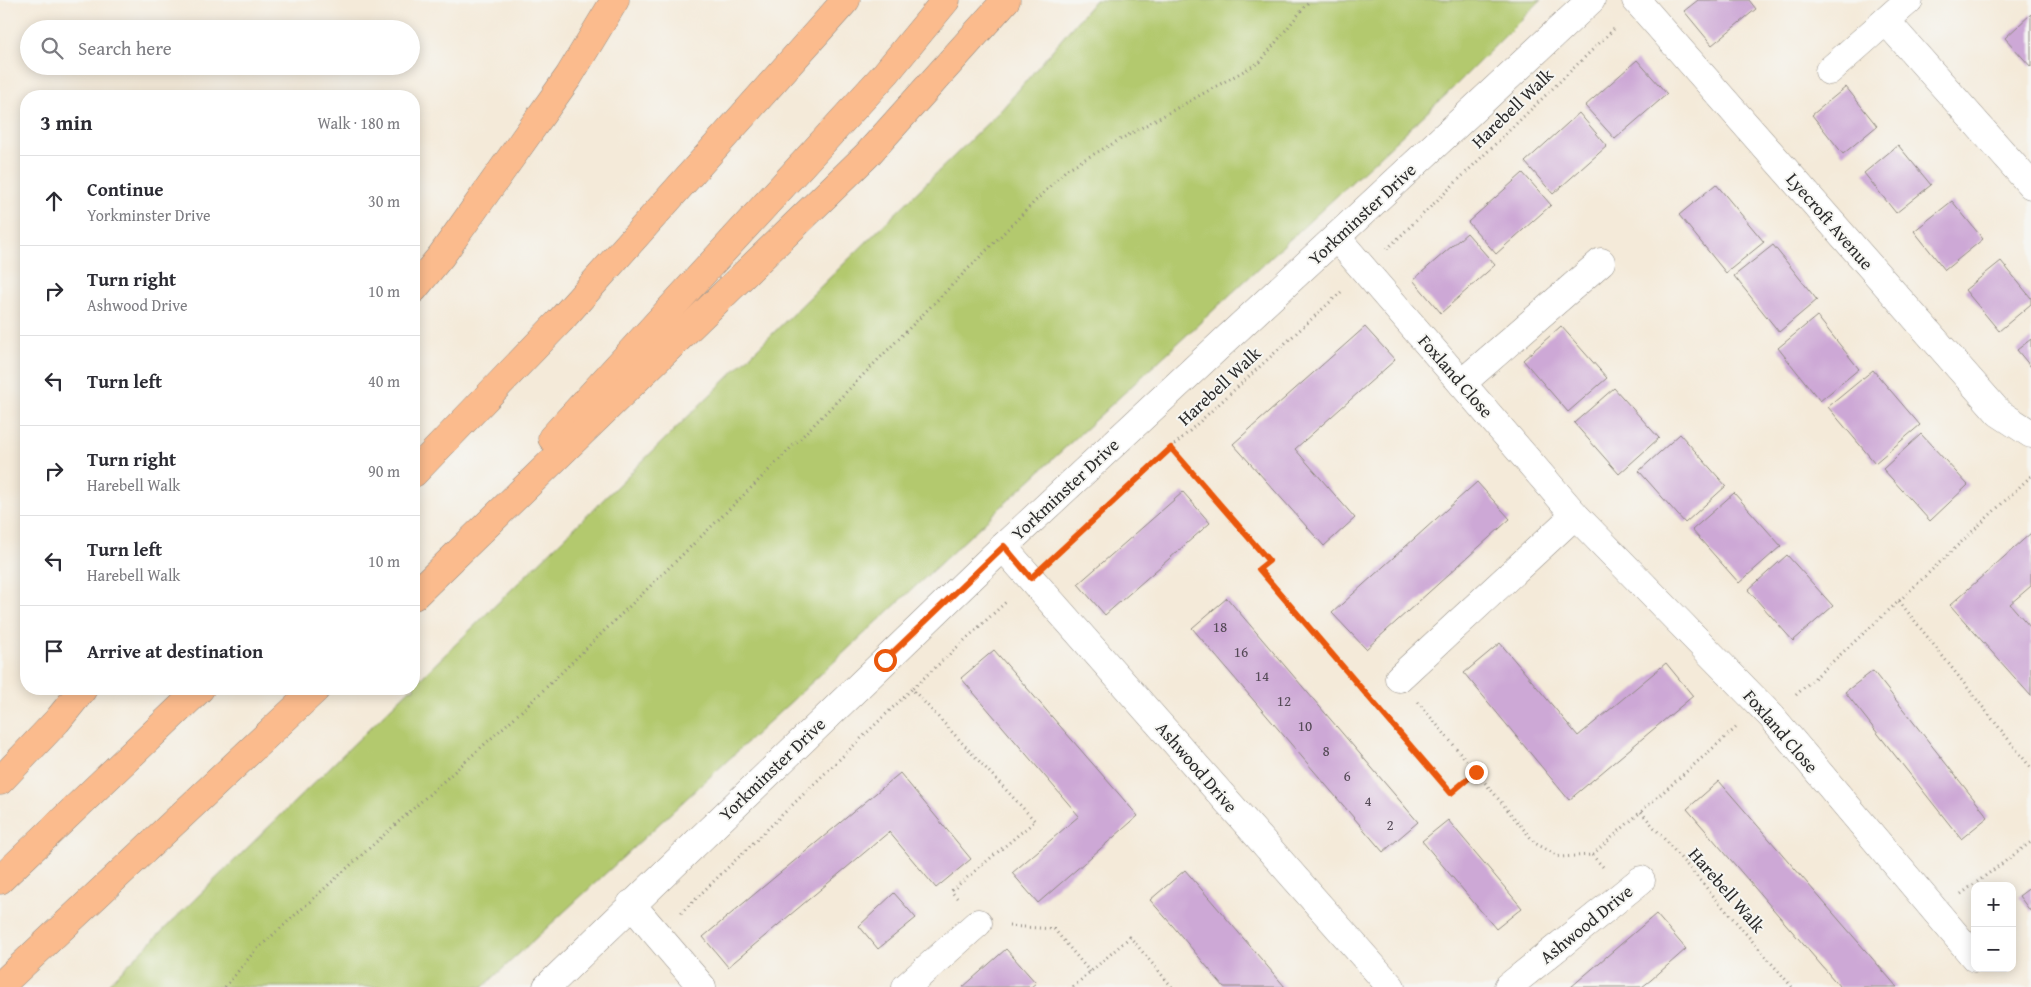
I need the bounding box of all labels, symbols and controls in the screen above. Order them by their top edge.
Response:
search box [20,20,420,75]
icon: search [38,34,66,62]
text: Search here [78,34,172,62]
street label: Harebell Walk [1465,61,1560,154]
text: 3 min [40,107,92,138]
text: Walk · 180 m [317,111,400,135]
street label: Yorkminster Drive [1302,157,1422,271]
street label: Lyecroft Avenue [1780,166,1880,276]
text: Continue [87,175,164,203]
icon: ahead [40,187,68,215]
text: 30 m [368,189,400,213]
text: Yorkminster Drive [87,203,211,227]
text: Turn right [87,265,176,293]
icon: right [40,277,68,305]
text: 10 m [368,279,400,303]
text: Ashwood Drive [87,293,187,317]
street label: Foxland Close [1412,328,1500,424]
street label: Harebell Walk [1171,340,1267,432]
icon: left [40,367,68,395]
text: Turn left [87,367,162,395]
text: 40 m [368,369,400,393]
street label: Yorkminster Drive [1005,432,1125,546]
text: Turn right [87,445,176,473]
icon: right [40,457,68,485]
text: 90 m [368,459,400,483]
text: Harebell Walk [87,473,181,497]
text: Turn left [87,535,162,563]
icon: left [40,547,68,575]
text: 10 m [368,549,400,573]
text: Harebell Walk [87,563,181,587]
house number: 18 [1213,616,1227,637]
icon: arrive [40,637,68,665]
text: Arrive at destination [87,637,263,665]
house number: 16 [1234,641,1248,662]
route start [874,649,897,672]
house number: 14 [1255,665,1269,686]
street label: Foxland Close [1737,683,1825,779]
house number: 12 [1277,690,1291,711]
street label: Yorkminster Drive [713,711,831,827]
street label: Ashwood Drive [1150,715,1244,819]
house number: 10 [1298,715,1312,736]
house number: 8 [1322,740,1330,761]
route end [1465,761,1488,784]
house number: 6 [1343,765,1351,786]
house number: 4 [1364,790,1372,811]
house number: 2 [1386,814,1394,835]
street label: Harebell Walk [1682,841,1772,939]
street label: Ashwood Drive [1534,878,1638,970]
map controls [1971,882,2016,972]
button: + [1971,882,2016,927]
button: − [1971,927,2016,972]

